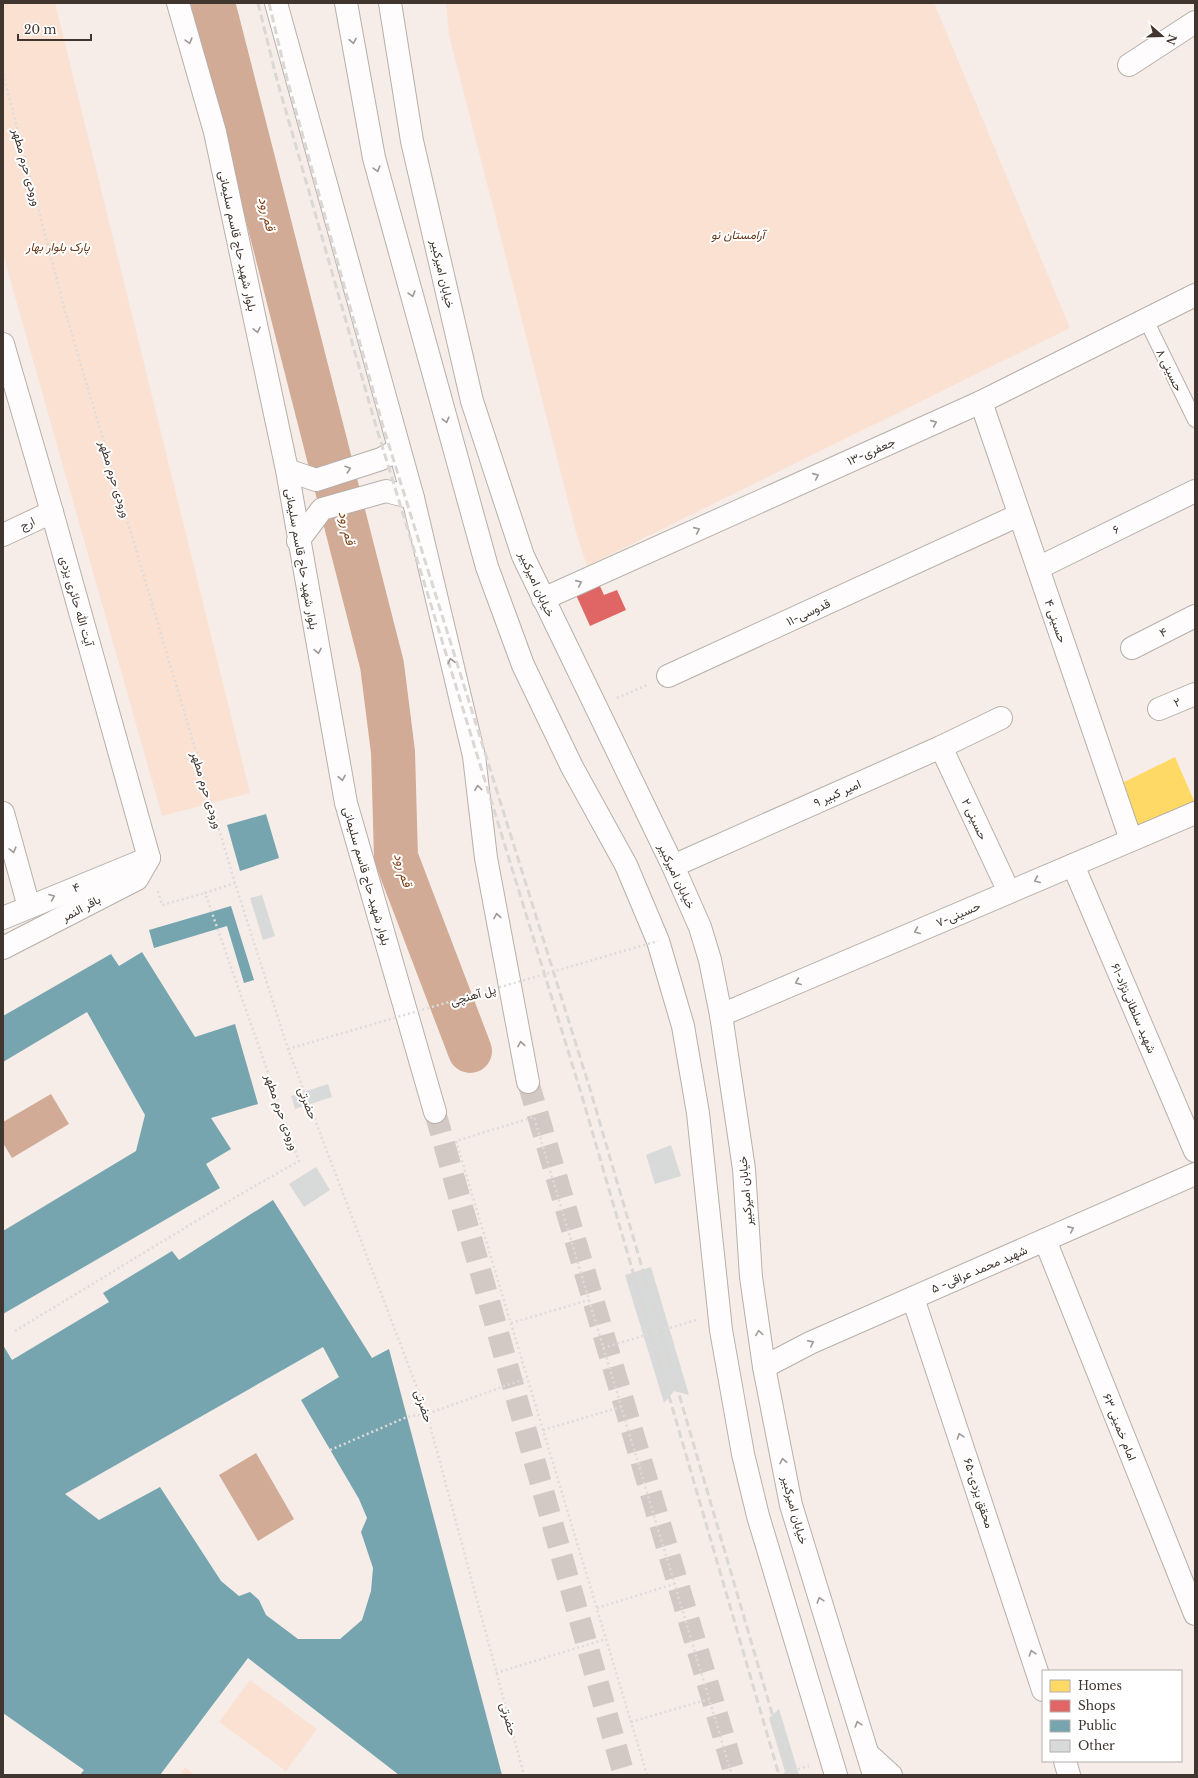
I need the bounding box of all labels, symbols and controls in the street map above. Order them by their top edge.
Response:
scale bar [18,16,91,42]
north arrow [1142,16,1182,56]
text: 20 m [24,22,56,37]
text: N [1163,32,1180,47]
one-way arrow [184,37,193,44]
one-way arrow [348,38,357,45]
street label: ورودی حرم مطهر [8,126,45,208]
one-way arrow [372,165,381,172]
street label: بلوار شهید حاج قاسم سلیمانی [214,169,260,313]
water label: قم رود [254,195,280,234]
park label: آرامستان نو [711,227,768,243]
street label: خیابان امیرکبیر [427,237,458,310]
park label: پارک بلوار بهار [25,239,90,255]
one-way arrow [407,291,415,298]
one-way arrow [252,327,260,334]
street label: حسینی ۸ [1153,347,1187,394]
one-way arrow [441,416,450,423]
one-way arrow [930,420,938,428]
street label: جعفری-۱۳ [845,434,898,469]
street label: ورودی حرم مطهر [95,438,134,520]
one-way arrow [345,465,352,474]
one-way arrow [811,473,819,481]
street label: بلوار شهید حاج قاسم سلیمانی [280,487,322,631]
water label: قم رود [334,509,360,548]
street label: ارج [17,513,38,535]
street label: ۶ [1110,521,1122,537]
one-way arrow [693,527,701,535]
street label: خیابان امیرکبیر [515,548,558,619]
street label: آیت الله‌ حائری‌ یزدی [56,554,97,649]
one-way arrow [574,580,582,588]
street label: قدوسی-۱۱ [784,595,833,630]
street label: حسینی ۴ [1041,597,1070,645]
street label: ۴ [1157,624,1169,640]
one-way arrow [314,647,322,654]
one-way arrow [447,657,456,664]
street label: ۲ [1171,694,1183,710]
street label: ورودی حرم مطهر [187,749,226,831]
one-way arrow [337,775,346,782]
street label: امیر کبیر ۹ [811,776,863,811]
one-way arrow [473,785,482,791]
street label: حسینی ۲ [958,796,991,843]
street label: بلوار شهید حاج قاسم سلیمانی [338,805,394,947]
street label: خیابان امیرکبیر [654,840,699,911]
one-way arrow [8,847,17,854]
water label: قم رود [389,851,416,890]
one-way arrow [1034,876,1041,884]
street label: ۴ [70,879,82,895]
street label: باقر النمر [58,892,104,926]
one-way arrow [48,894,55,902]
street label: حسینی-۷ [933,898,983,931]
one-way arrow [493,913,502,919]
one-way arrow [914,926,922,934]
street label: شهید سلطانی‌نژاد-۶۱ [1107,961,1160,1056]
one-way arrow [794,977,802,985]
street label: پل آهنچی [448,981,498,1010]
one-way arrow [517,1041,525,1047]
street label: ورودی حرم مطهر [261,1071,302,1152]
street label: حضرتی [294,1085,321,1122]
street label: خیابان امیرکبیر [734,1155,757,1228]
one-way arrow [1067,1225,1074,1233]
street label: شهید محمد عراقی- ۵ [929,1242,1030,1297]
one-way arrow [755,1330,764,1336]
one-way arrow [807,1340,814,1348]
street label: حضرتی [410,1388,437,1425]
street label: امام خمینی ۶۳ [1099,1391,1140,1463]
one-way arrow [956,1433,964,1440]
street label: محقق یزدی-۶۵ [960,1456,997,1530]
one-way arrow [779,1458,787,1464]
street label: خیابان امیرکبیر [777,1473,811,1546]
one-way arrow [816,1597,825,1604]
one-way arrow [1028,1649,1036,1656]
legend [1042,1670,1182,1762]
text: Homes [1078,1678,1122,1693]
text: Shops [1078,1698,1115,1713]
street label: حضرتی [496,1701,521,1738]
text: Public [1078,1718,1117,1733]
one-way arrow [855,1721,863,1728]
text: Other [1078,1738,1115,1753]

